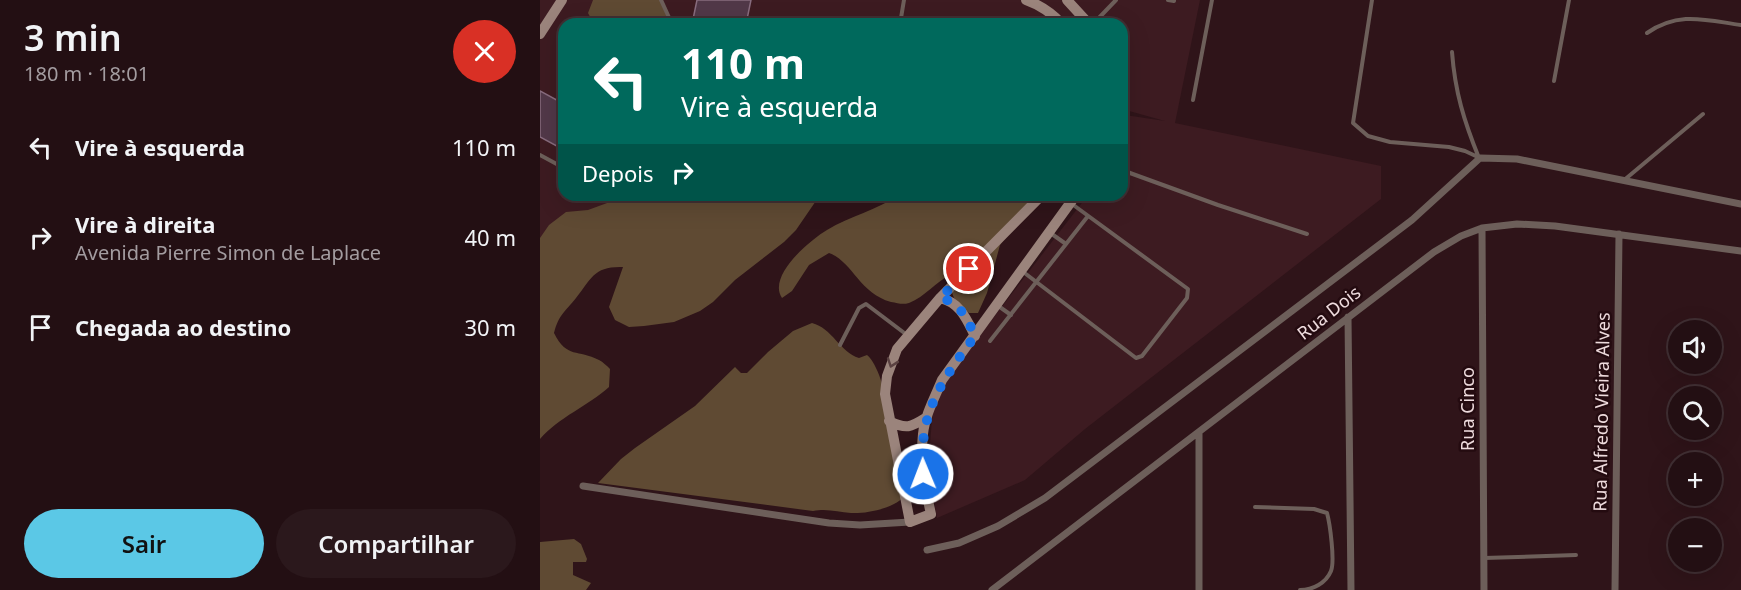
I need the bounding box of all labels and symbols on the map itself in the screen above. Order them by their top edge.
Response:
pin [943,243,994,294]
street label: Rua Dois [1292,280,1365,345]
street label: Rua Alfredo Vieira Alves [1587,312,1615,512]
one-way arrow [887,357,899,368]
street label: Rua Cinco [1455,367,1479,451]
position arrow [891,442,955,506]

